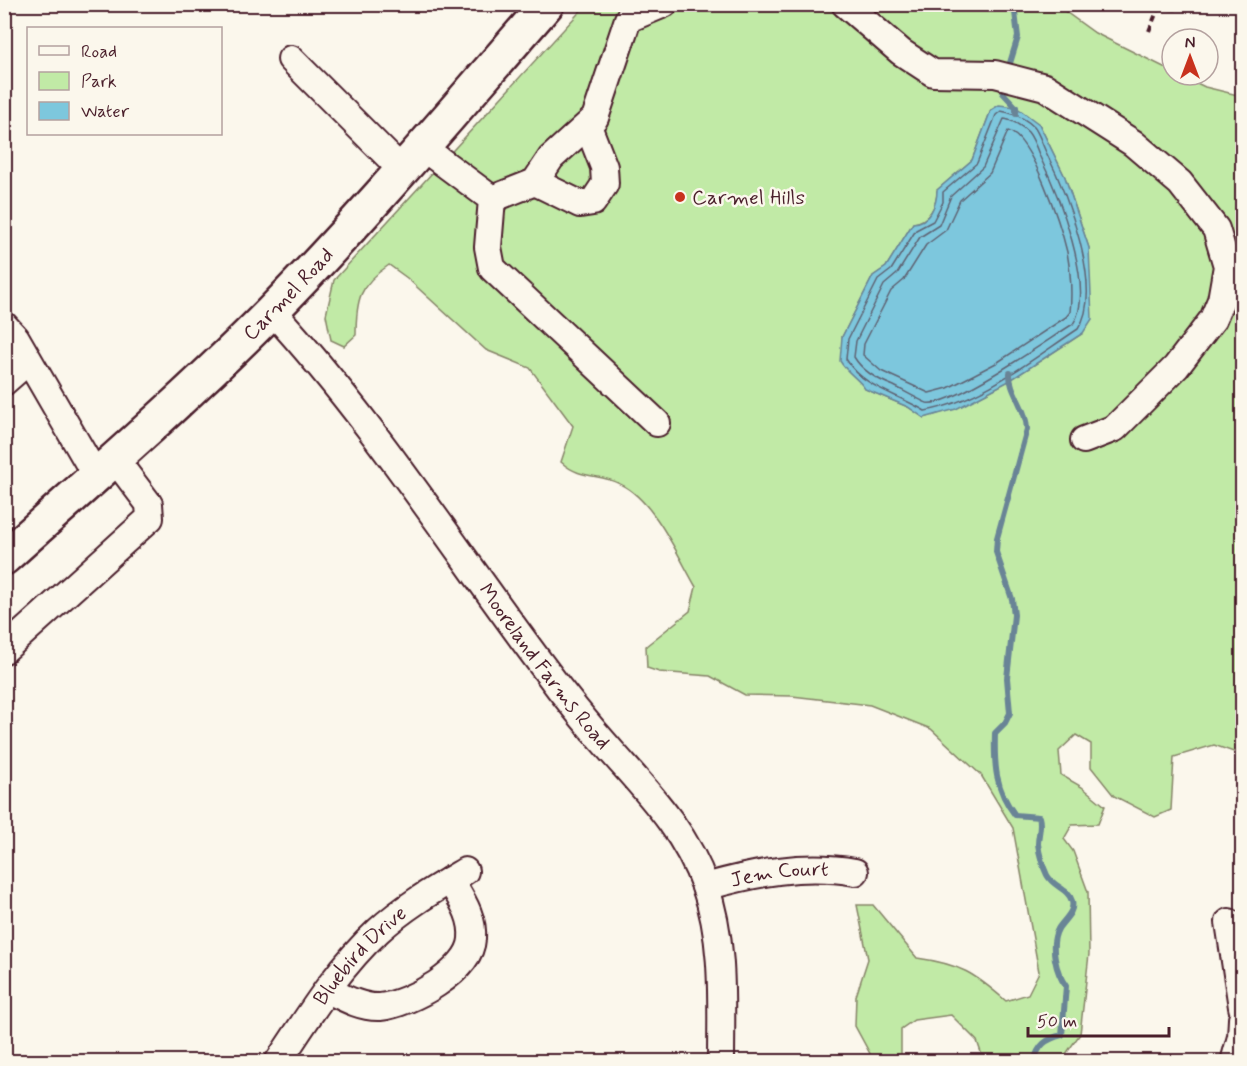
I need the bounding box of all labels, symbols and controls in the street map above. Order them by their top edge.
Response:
legend [27,27,222,135]
north arrow [1160,27,1220,87]
text: N [1185,33,1195,54]
text: Road [81,40,117,64]
text: Park [81,70,117,94]
text: Water [81,100,130,124]
place label: Carmel Hills [692,184,805,212]
marker: Carmel Hills [673,190,687,204]
street label: Carmel Road [237,242,340,347]
street label: Mooreland Farms Road [472,578,617,756]
street label: Jem Court [728,856,829,895]
street label: Bluebird Drive [307,900,413,1011]
scale bar [1028,1000,1169,1038]
text: 50 m [1037,1010,1077,1034]

